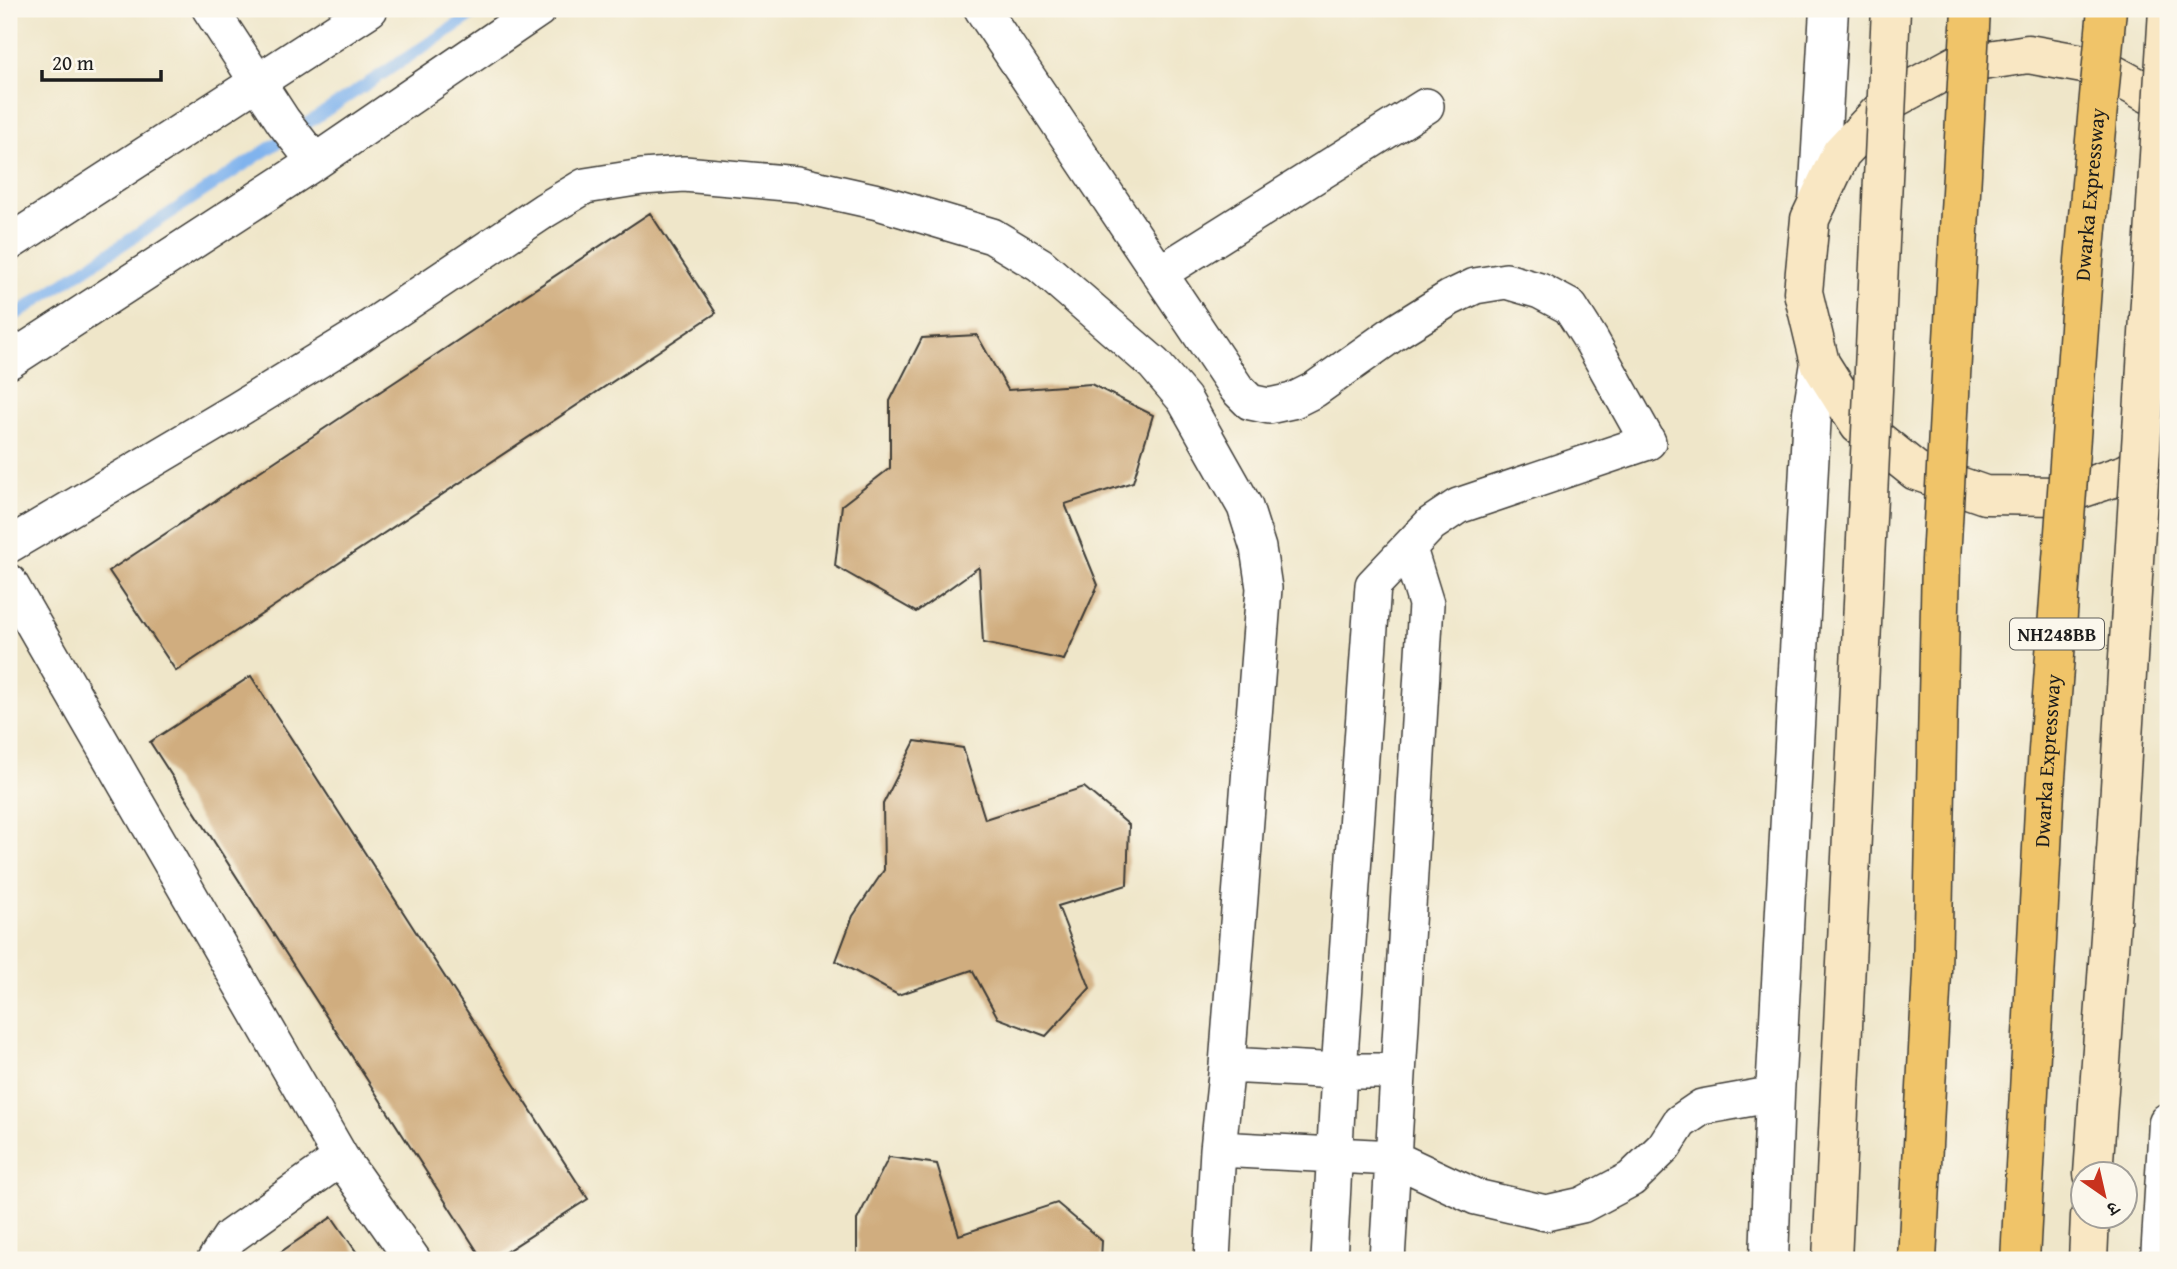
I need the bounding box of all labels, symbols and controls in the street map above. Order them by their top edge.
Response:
scale bar [42,38,161,82]
text: 20 m [52,47,94,78]
street label: Dwarka Expressway [2067,106,2113,282]
road number: NH248BB [2010,618,2104,650]
street label: Dwarka Expressway [2026,672,2069,848]
north arrow [2068,1160,2138,1230]
text: उ [2101,1194,2127,1224]

